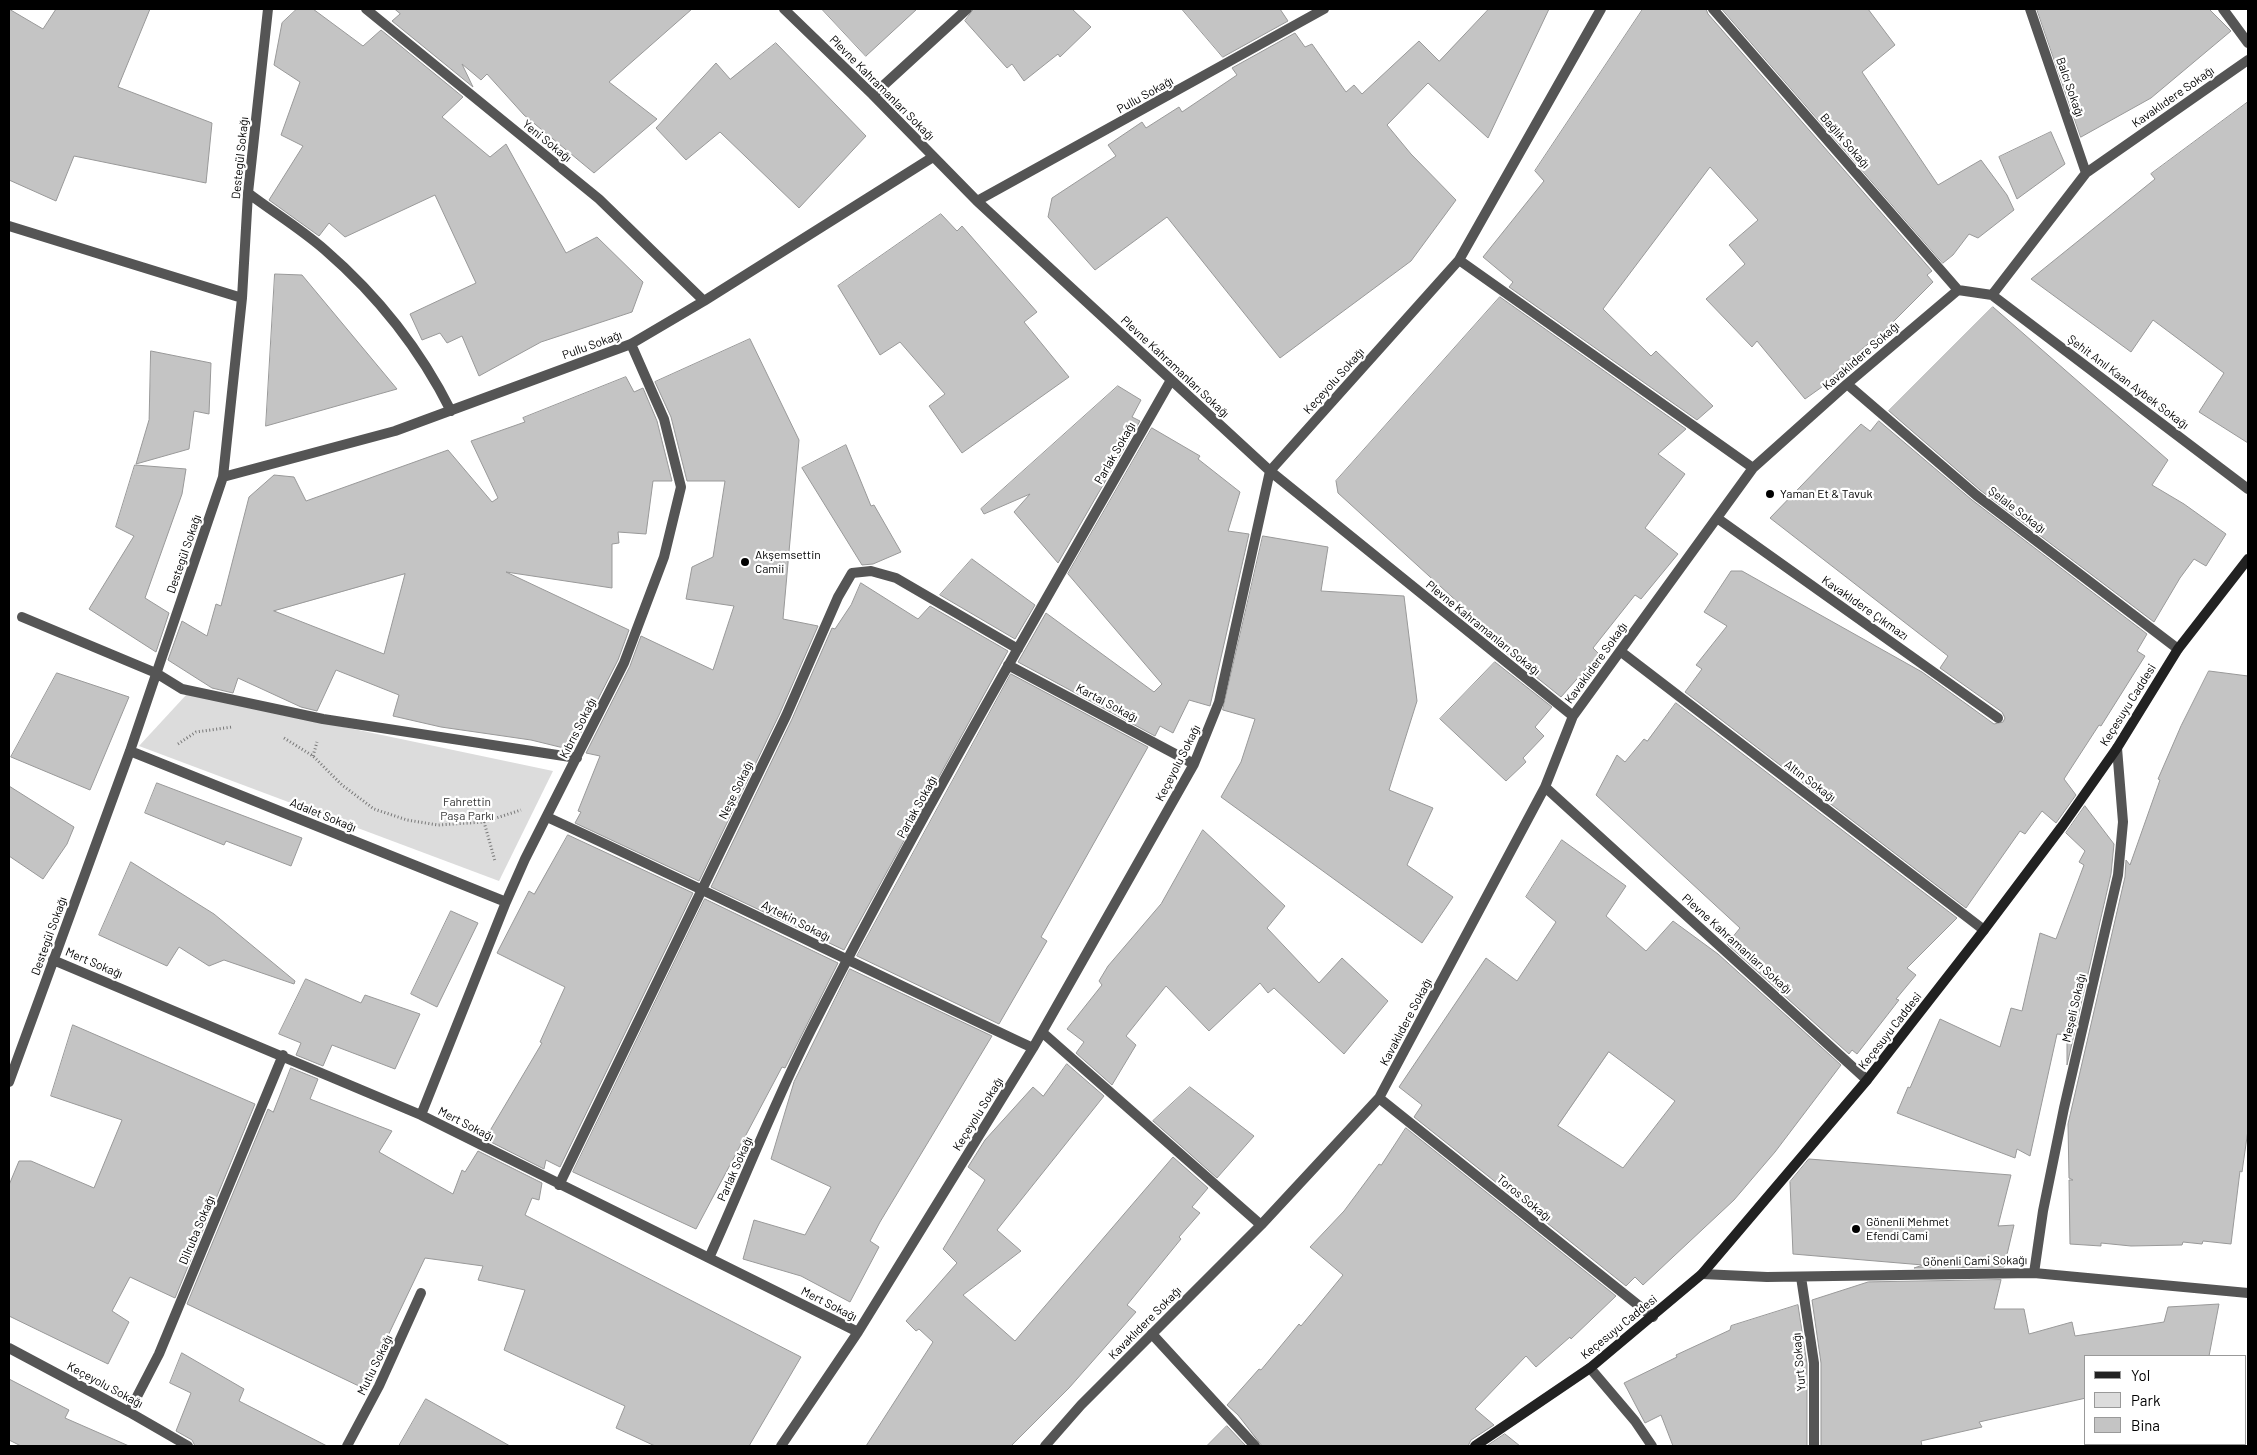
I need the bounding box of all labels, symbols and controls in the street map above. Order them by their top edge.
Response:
street label: Plevne Kahramanları Sokağı [826,32,938,144]
street label: Balcı Sokağı [2053,55,2087,119]
street label: Kavaklıdere Sokağı [2129,63,2217,131]
street label: Pullu Sokağı [1114,74,1176,116]
street label: Bağlık Sokağı [1817,111,1873,171]
street label: Destegül Sokağı [229,116,251,200]
street label: Yeni Sokağı [520,117,574,165]
street label: Plevne Kahramanları Sokağı [1118,313,1232,421]
street label: Kavaklıdere Sokağı [1820,319,1902,393]
street label: Pullu Sokağı [560,328,624,362]
street label: Şehit Anıl Kaan Aybek Sokağı [2065,332,2191,432]
street label: Keçeyolu Sokağı [1301,345,1367,417]
street label: Parlak Sokağı [1091,419,1139,487]
street label: Şelale Sokağı [1985,484,2049,536]
place label: Yaman Et & Tavuk [1780,487,1872,501]
marker: Yaman Et & Tavuk [1764,488,1776,500]
street label: Destegül Sokağı [164,513,204,595]
place label: Akşemsettin Camii [755,548,821,576]
marker: Akşemsettin Camii [739,556,751,568]
street label: Kavaklıdere Çıkmazı [1819,573,1911,643]
street label: Plevne Kahramanları Sokağı [1423,578,1543,678]
street label: Kavaklıdere Sokağı [1562,620,1630,706]
street label: Keçesuyu Caddesi [2097,661,2159,749]
street label: Kartal Sokağı [1074,681,1140,725]
street label: Kıbrıs Sokağı [557,695,599,761]
street label: Keçeyolu Sokağı [1153,722,1203,804]
street label: Altın Sokağı [1782,757,1838,805]
street label: Neşe Sokağı [716,758,756,822]
street label: Parlak Sokağı [894,773,940,841]
street label: Adalet Sokağı [288,795,358,835]
park label: Fahrettin Paşa Parkı [440,795,494,823]
street label: Plevne Kahramanları Sokağı [1679,891,1795,997]
street label: Destegül Sokağı [28,895,70,977]
street label: Aytekin Sokağı [759,897,833,945]
street label: Mert Sokağı [63,944,125,982]
street label: Meşeli Sokağı [2059,972,2089,1044]
street label: Kavaklıdere Sokağı [1377,976,1435,1068]
street label: Keçesuyu Caddesi [1855,989,1925,1073]
street label: Keçeyolu Sokağı [950,1075,1006,1153]
street label: Mert Sokağı [436,1104,496,1144]
street label: Parlak Sokağı [714,1134,756,1204]
street label: Toros Sokağı [1494,1172,1554,1224]
street label: Dilruba Sokağı [176,1193,218,1267]
place label: Gönenli Mehmet Efendi Cami [1866,1215,1949,1243]
marker: Gönenli Mehmet Efendi Cami [1850,1223,1862,1235]
street label: Gönenli Cami Sokağı [1923,1253,2027,1269]
street label: Mert Sokağı [799,1284,859,1324]
street label: Kavaklıdere Sokağı [1106,1284,1184,1362]
street label: Keçesuyu Caddesi [1578,1292,1660,1362]
street label: Mutlu Sokağı [354,1332,396,1398]
street label: Yurt Sokağı [1789,1332,1809,1392]
legend [2084,1355,2247,1445]
street label: Keçeyolu Sokağı [65,1359,145,1411]
text: Yol [2131,1366,2150,1384]
text: Park [2131,1391,2160,1409]
text: Bina [2131,1416,2160,1434]

